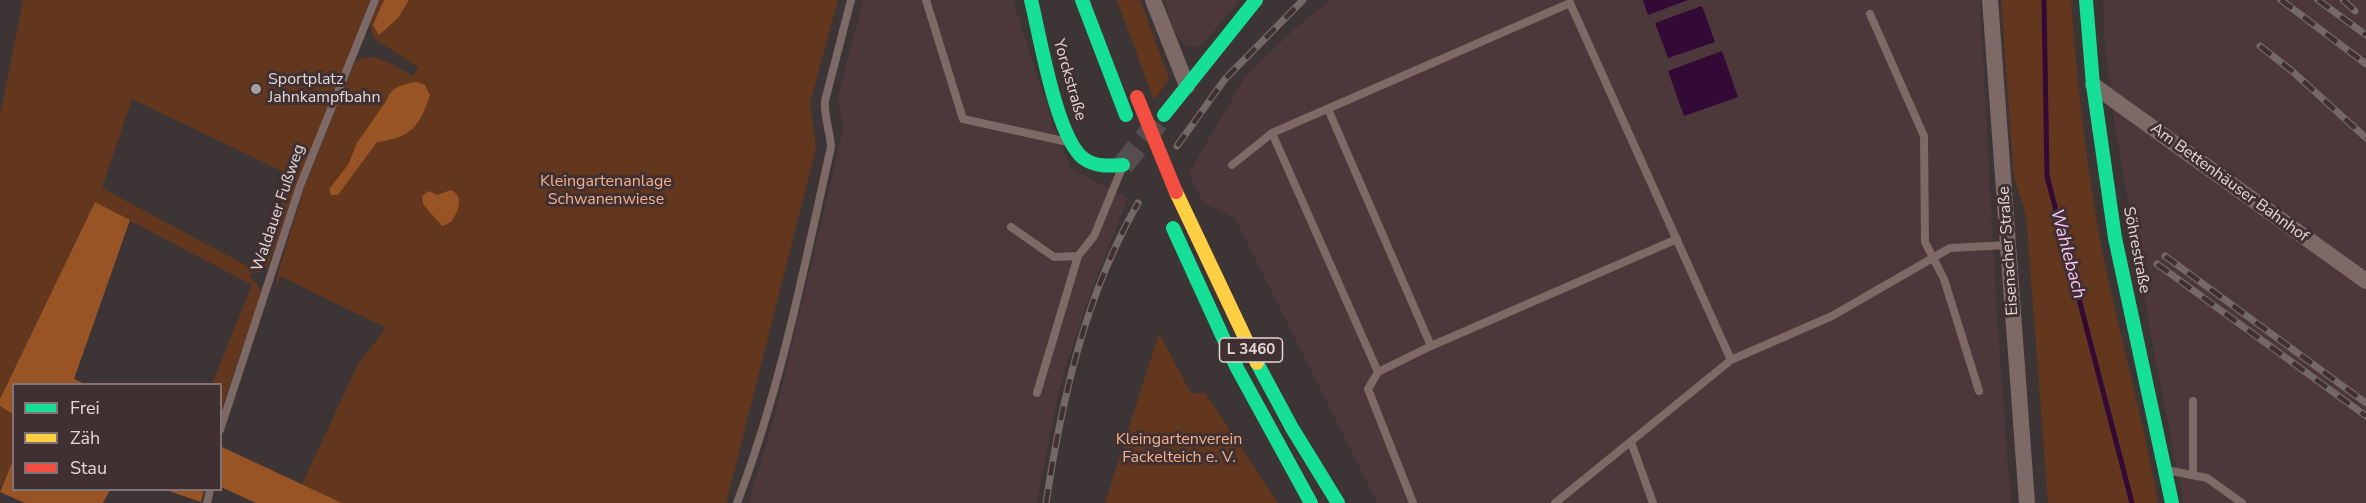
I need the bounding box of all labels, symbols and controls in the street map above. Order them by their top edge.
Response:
street label: Yorckstraße [1048,37,1090,123]
place label: Sportplatz Jahnkampfbahn [268,70,380,108]
marker: Sportplatz Jahnkampfbahn [249,82,263,96]
street label: Am Bettenhäuser Bahnhof [2146,119,2312,247]
street label: Waldauer Fußweg [248,142,310,274]
park label: Kleingartenanlage Schwanenwiese [540,172,672,210]
street label: Eisenacher Straße [1995,186,2023,316]
street label: Söhrestraße [2118,205,2154,295]
water label: Wahlebach [2045,207,2089,301]
road number: L 3460 [1220,338,1282,362]
legend [12,383,222,491]
text: Frei [70,396,100,420]
text: Zäh [70,426,100,450]
park label: Kleingartenverein Fackelteich e. V. [1116,430,1242,468]
text: Stau [70,456,107,480]

